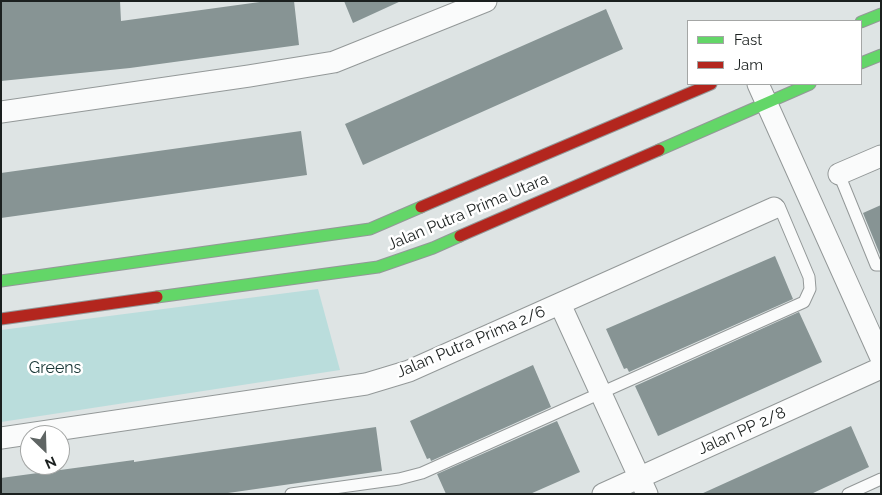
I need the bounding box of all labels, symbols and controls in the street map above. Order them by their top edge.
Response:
legend [687,20,862,85]
text: Fast [734,31,762,49]
text: Jam [734,56,763,74]
street label: Jalan Putra Prima Utara [385,169,551,255]
street label: Jalan Putra Prima 2/6 [394,302,548,382]
park label: Greens [29,358,81,378]
street label: Jalan PP 2/8 [695,403,789,459]
north arrow [20,425,70,475]
text: N [43,453,59,472]

